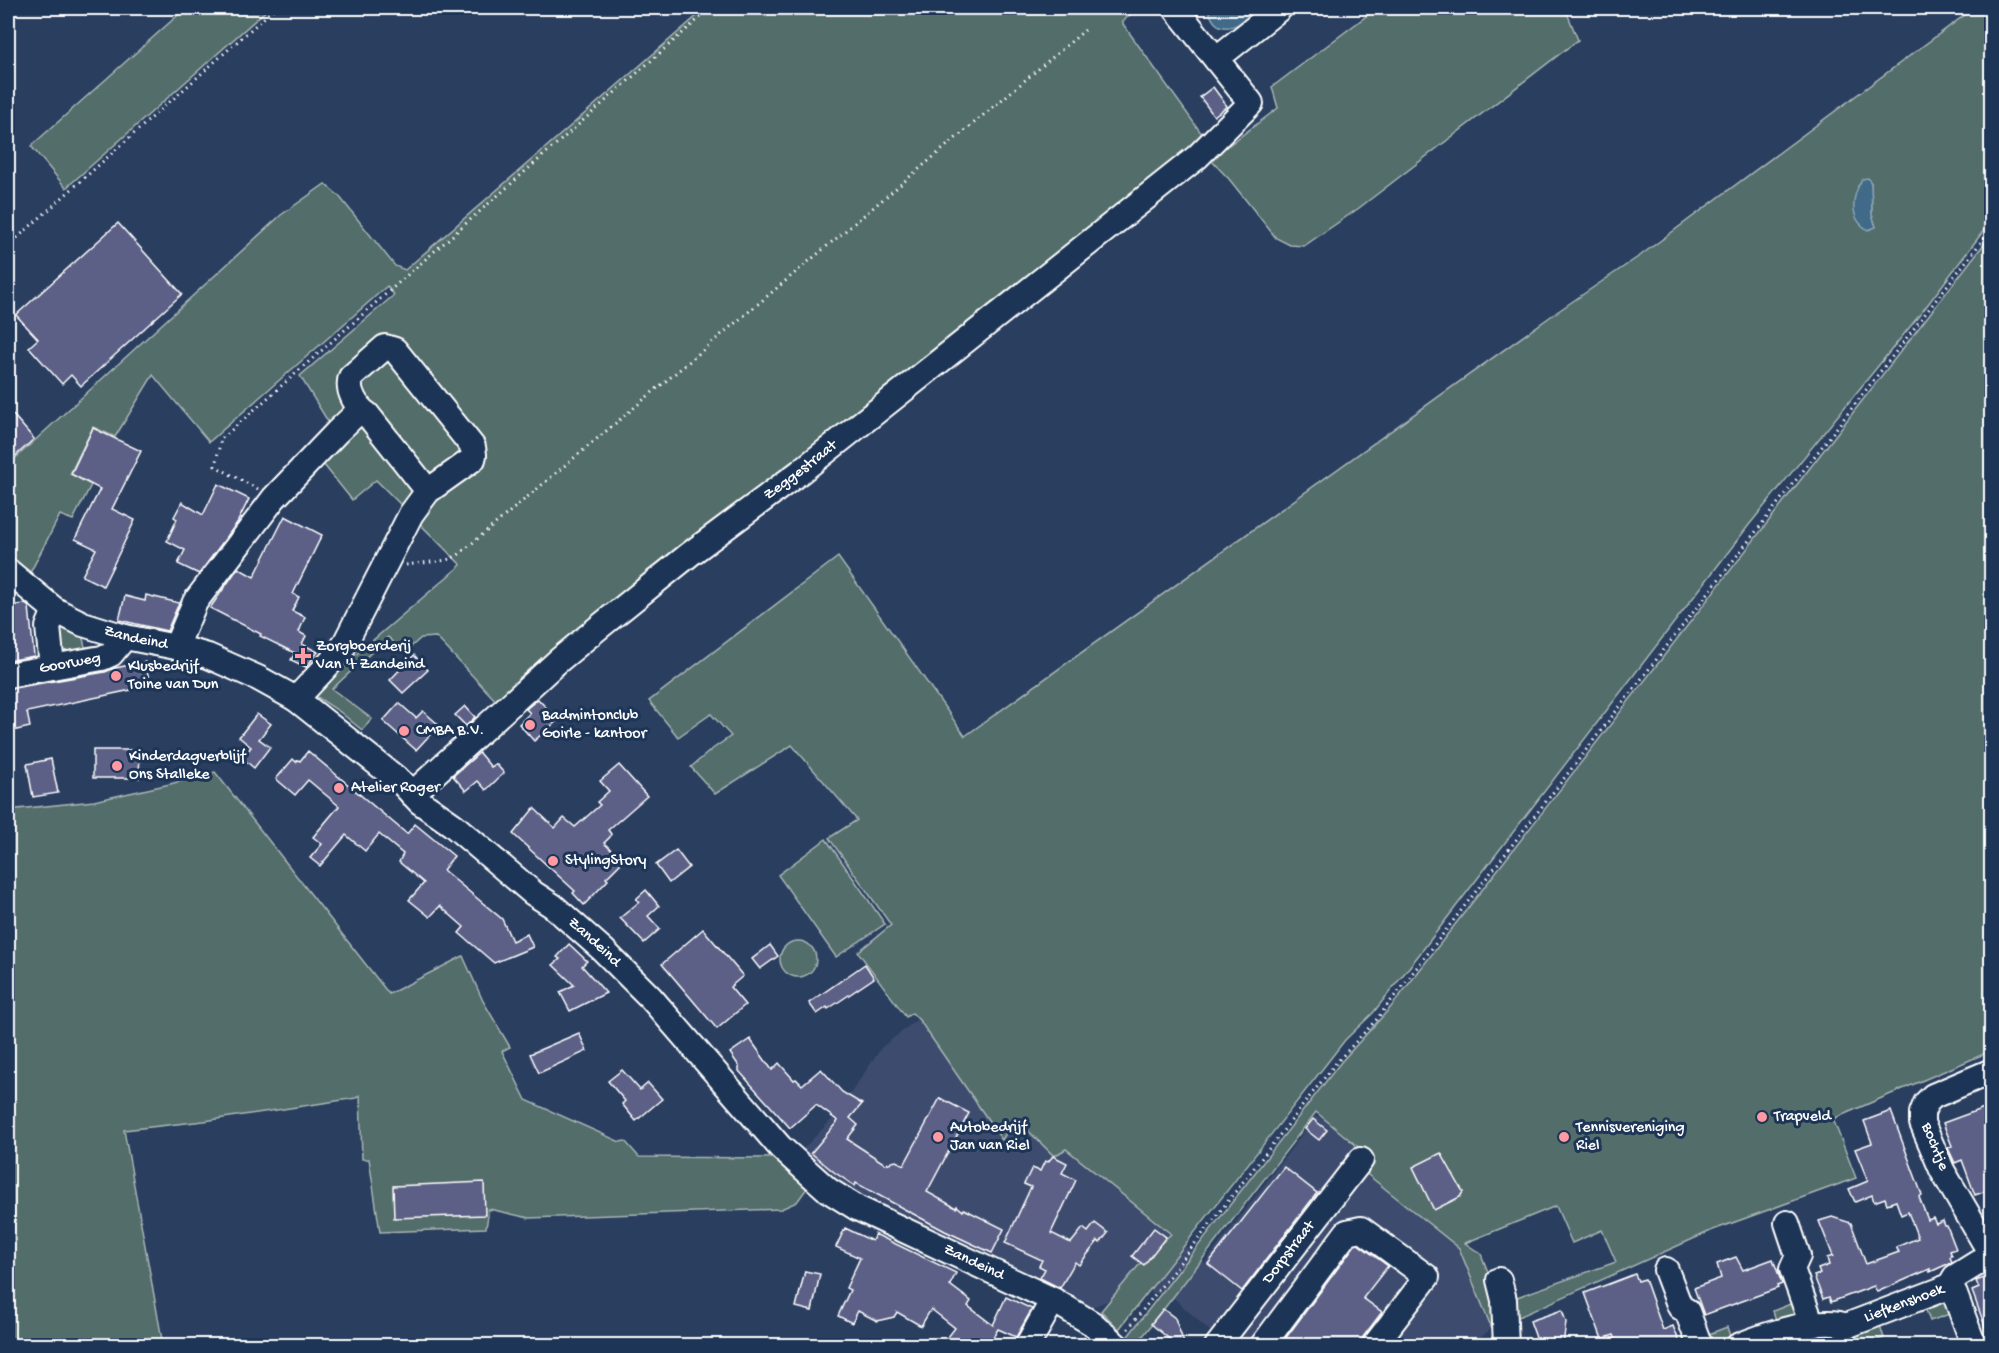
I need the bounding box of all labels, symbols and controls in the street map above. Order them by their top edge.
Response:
street label: Zeggestraat [760,436,842,505]
street label: Zandeind [101,621,171,655]
place label: Zorgboerderij Van 't Zandeind [315,638,426,675]
marker: Zorgboerderij Van 't Zandeind [294,647,312,665]
street label: Goorweg [38,649,102,679]
place label: Klusbedrijf Toine van Dun [127,658,219,695]
marker: Klusbedrijf Toine van Dun [109,669,123,683]
place label: Badmintonclub Goirle - kantoor [541,707,648,744]
marker: Badmintonclub Goirle - kantoor [523,718,537,732]
place label: CMBA B.V. [416,722,484,741]
marker: CMBA B.V. [397,724,411,738]
place label: Kinderdagverblijf Ons Stalleke [129,748,247,785]
marker: Kinderdagverblijf Ons Stalleke [110,759,124,773]
place label: Atelier Roger [351,779,441,798]
marker: Atelier Roger [332,781,346,795]
place label: StylingStory [565,852,646,871]
marker: StylingStory [546,854,560,868]
street label: Zandeind [564,914,626,973]
place label: Trapveld [1773,1108,1832,1127]
marker: Trapveld [1755,1110,1769,1124]
place label: Autobedrijf Jan van Riel [950,1119,1030,1156]
place label: Tennisvereniging Riel [1575,1119,1685,1156]
street label: Bochtje [1915,1119,1952,1174]
marker: Autobedrijf Jan van Riel [931,1130,945,1144]
marker: Tennisvereniging Riel [1557,1130,1571,1144]
street label: Dorpstraat [1258,1216,1321,1289]
street label: Zandeind [940,1240,1008,1286]
street label: Liefkenshoek [1862,1279,1948,1328]

